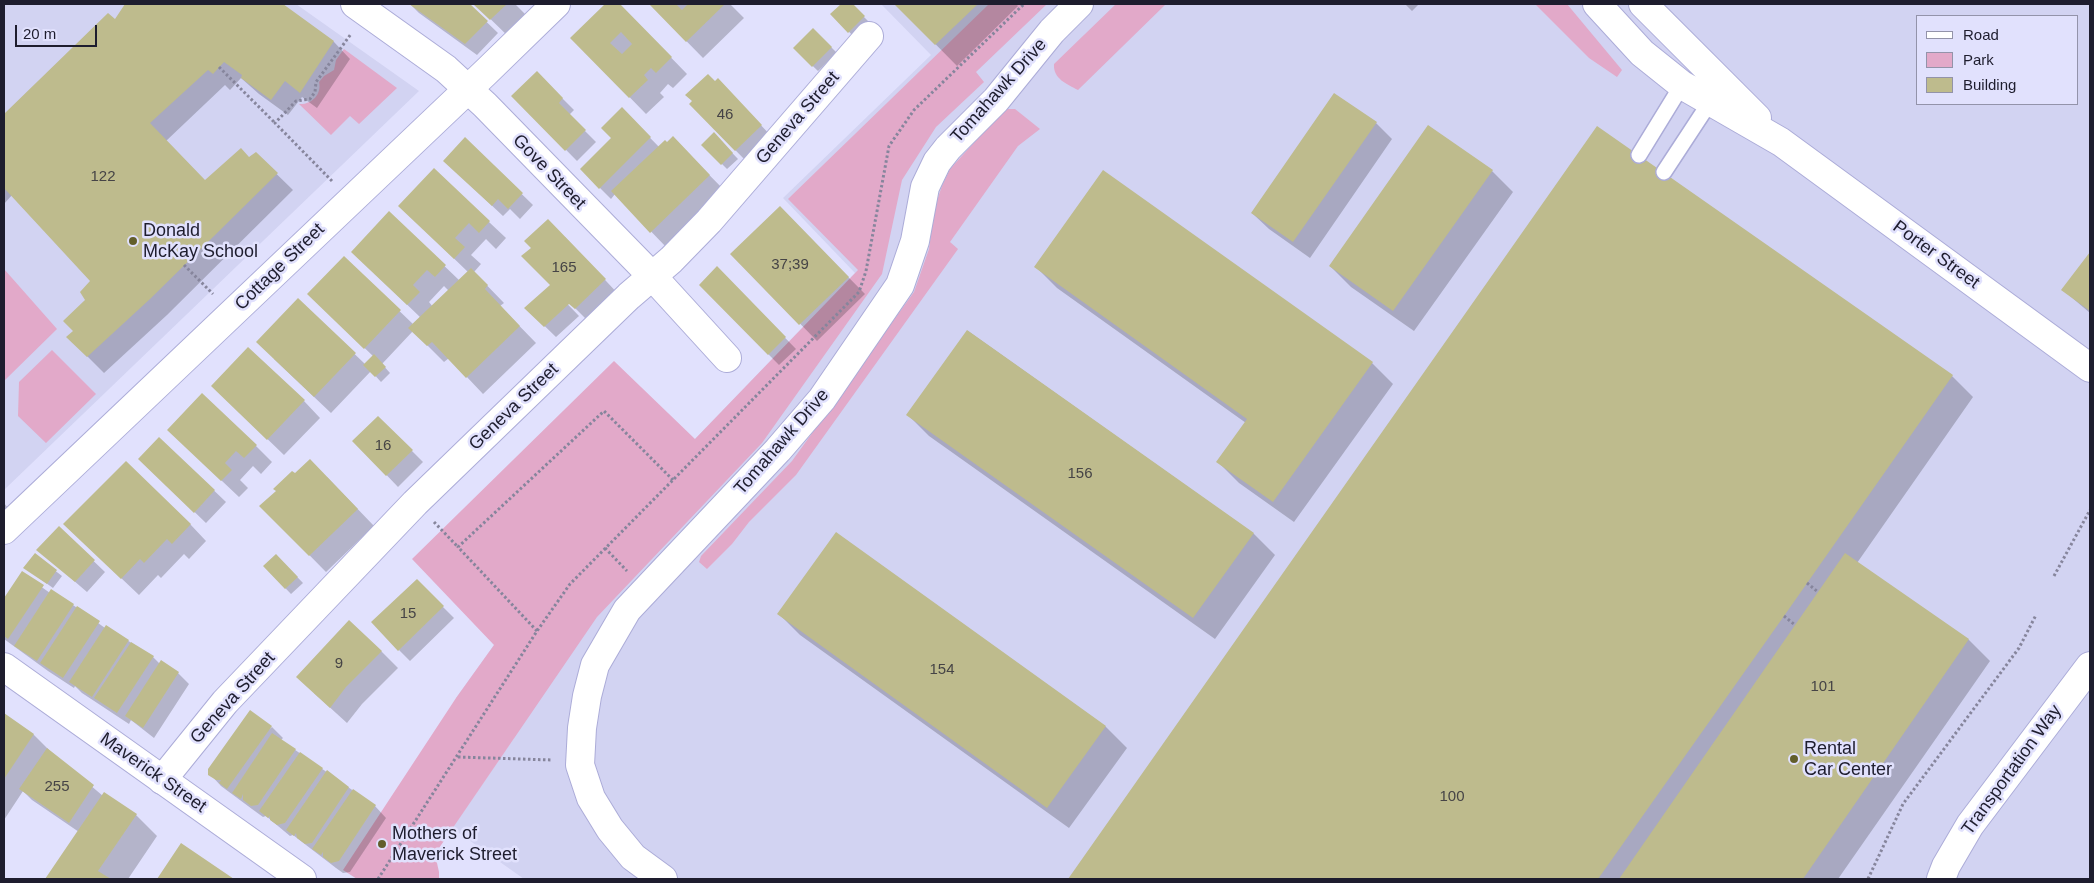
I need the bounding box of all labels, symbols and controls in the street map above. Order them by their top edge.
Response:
scale bar [18,15,100,47]
legend [1916,15,2079,105]
text: 20 m [23,25,56,42]
text: Road [1963,26,1999,43]
street label: Tomahawk Drive [946,34,1052,148]
text: Park [1963,51,1994,68]
street label: Geneva Street [752,67,844,169]
text: Building [1963,76,2016,93]
house number: 46 [717,106,733,124]
street label: Gove Street [508,130,590,214]
house number: 122 [90,168,116,186]
street label: Porter Street [1888,216,1984,294]
street label: Cottage Street [231,219,329,315]
place label: Donald McKay School [143,220,258,262]
marker: Donald McKay School [127,235,139,247]
house number: 37;39 [771,256,809,274]
house number: 165 [551,259,577,277]
street label: Geneva Street [465,359,563,455]
street label: Tomahawk Drive [730,385,834,499]
house number: 16 [375,437,391,455]
house number: 156 [1067,465,1093,483]
house number: 15 [400,605,416,623]
street label: Geneva Street [186,648,280,748]
house number: 9 [335,655,343,673]
house number: 154 [929,661,955,679]
house number: 101 [1810,678,1836,696]
street label: Transportation Way [1957,701,2067,839]
street label: Maverick Street [96,728,210,818]
place label: Rental Car Center [1804,738,1892,781]
marker: Rental Car Center [1788,753,1800,765]
house number: 255 [44,778,70,796]
house number: 100 [1439,788,1465,806]
place label: Mothers of Maverick Street [392,823,517,866]
marker: Mothers of Maverick Street [376,838,388,850]

